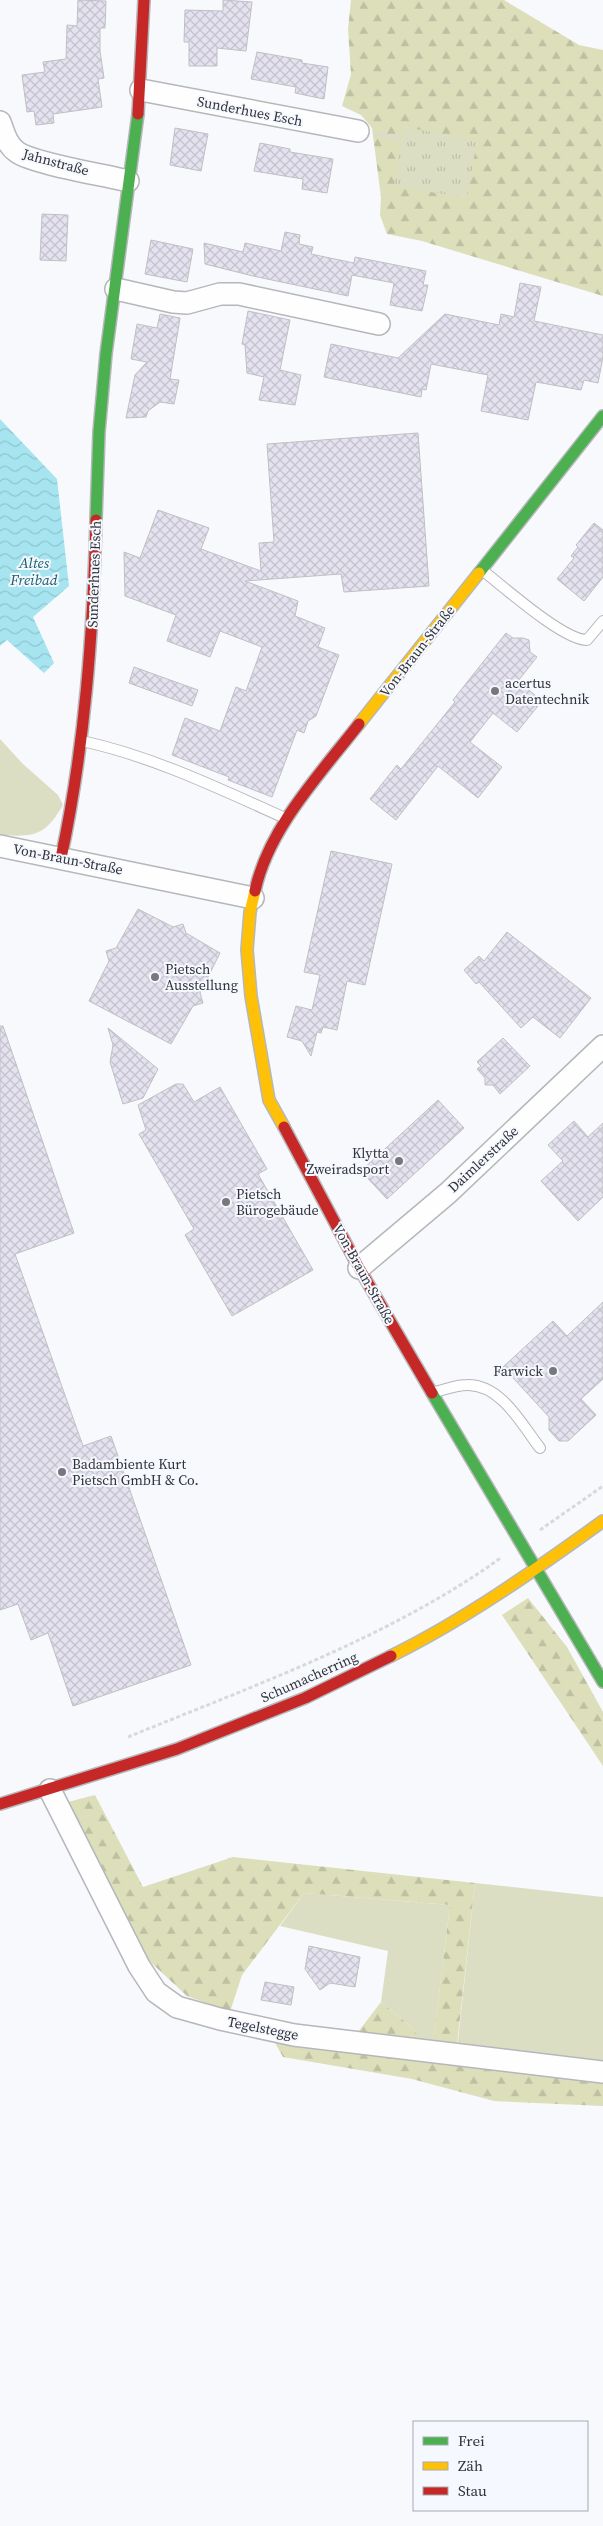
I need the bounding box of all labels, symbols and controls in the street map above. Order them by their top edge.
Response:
street label: Sunderhues Esch [196,91,304,131]
street label: Jahnstraße [20,143,91,180]
street label: Sunderhues Esch [82,520,106,628]
water label: Altes Freibad [9,552,58,590]
street label: Von-Braun-Straße [375,601,459,701]
place label: acertus Datentechnik [505,673,590,709]
marker: acertus Datentechnik [489,685,501,697]
street label: Von-Braun-Straße [11,839,125,879]
place label: Pietsch Ausstellung [165,959,238,995]
marker: Pietsch Ausstellung [149,971,161,983]
street label: Daimlerstraße [443,1121,523,1197]
place label: Klytta Zweiradsport [307,1143,390,1179]
marker: Klytta Zweiradsport [393,1155,405,1167]
place label: Pietsch Bürogebäude [236,1184,319,1220]
marker: Pietsch Bürogebäude [220,1196,232,1208]
street label: Von-Braun-Straße [328,1220,400,1328]
place label: Farwick [493,1361,543,1381]
marker: Farwick [547,1365,559,1377]
place label: Badambiente Kurt Pietsch GmbH & Co. [72,1454,199,1490]
marker: Badambiente Kurt Pietsch GmbH & Co. [56,1466,68,1478]
street label: Schumacherring [257,1647,361,1707]
street label: Tegelstegge [226,2011,300,2045]
legend [413,2421,588,2511]
text: Frei [458,2430,485,2451]
text: Zäh [458,2455,483,2476]
text: Stau [458,2480,487,2501]

